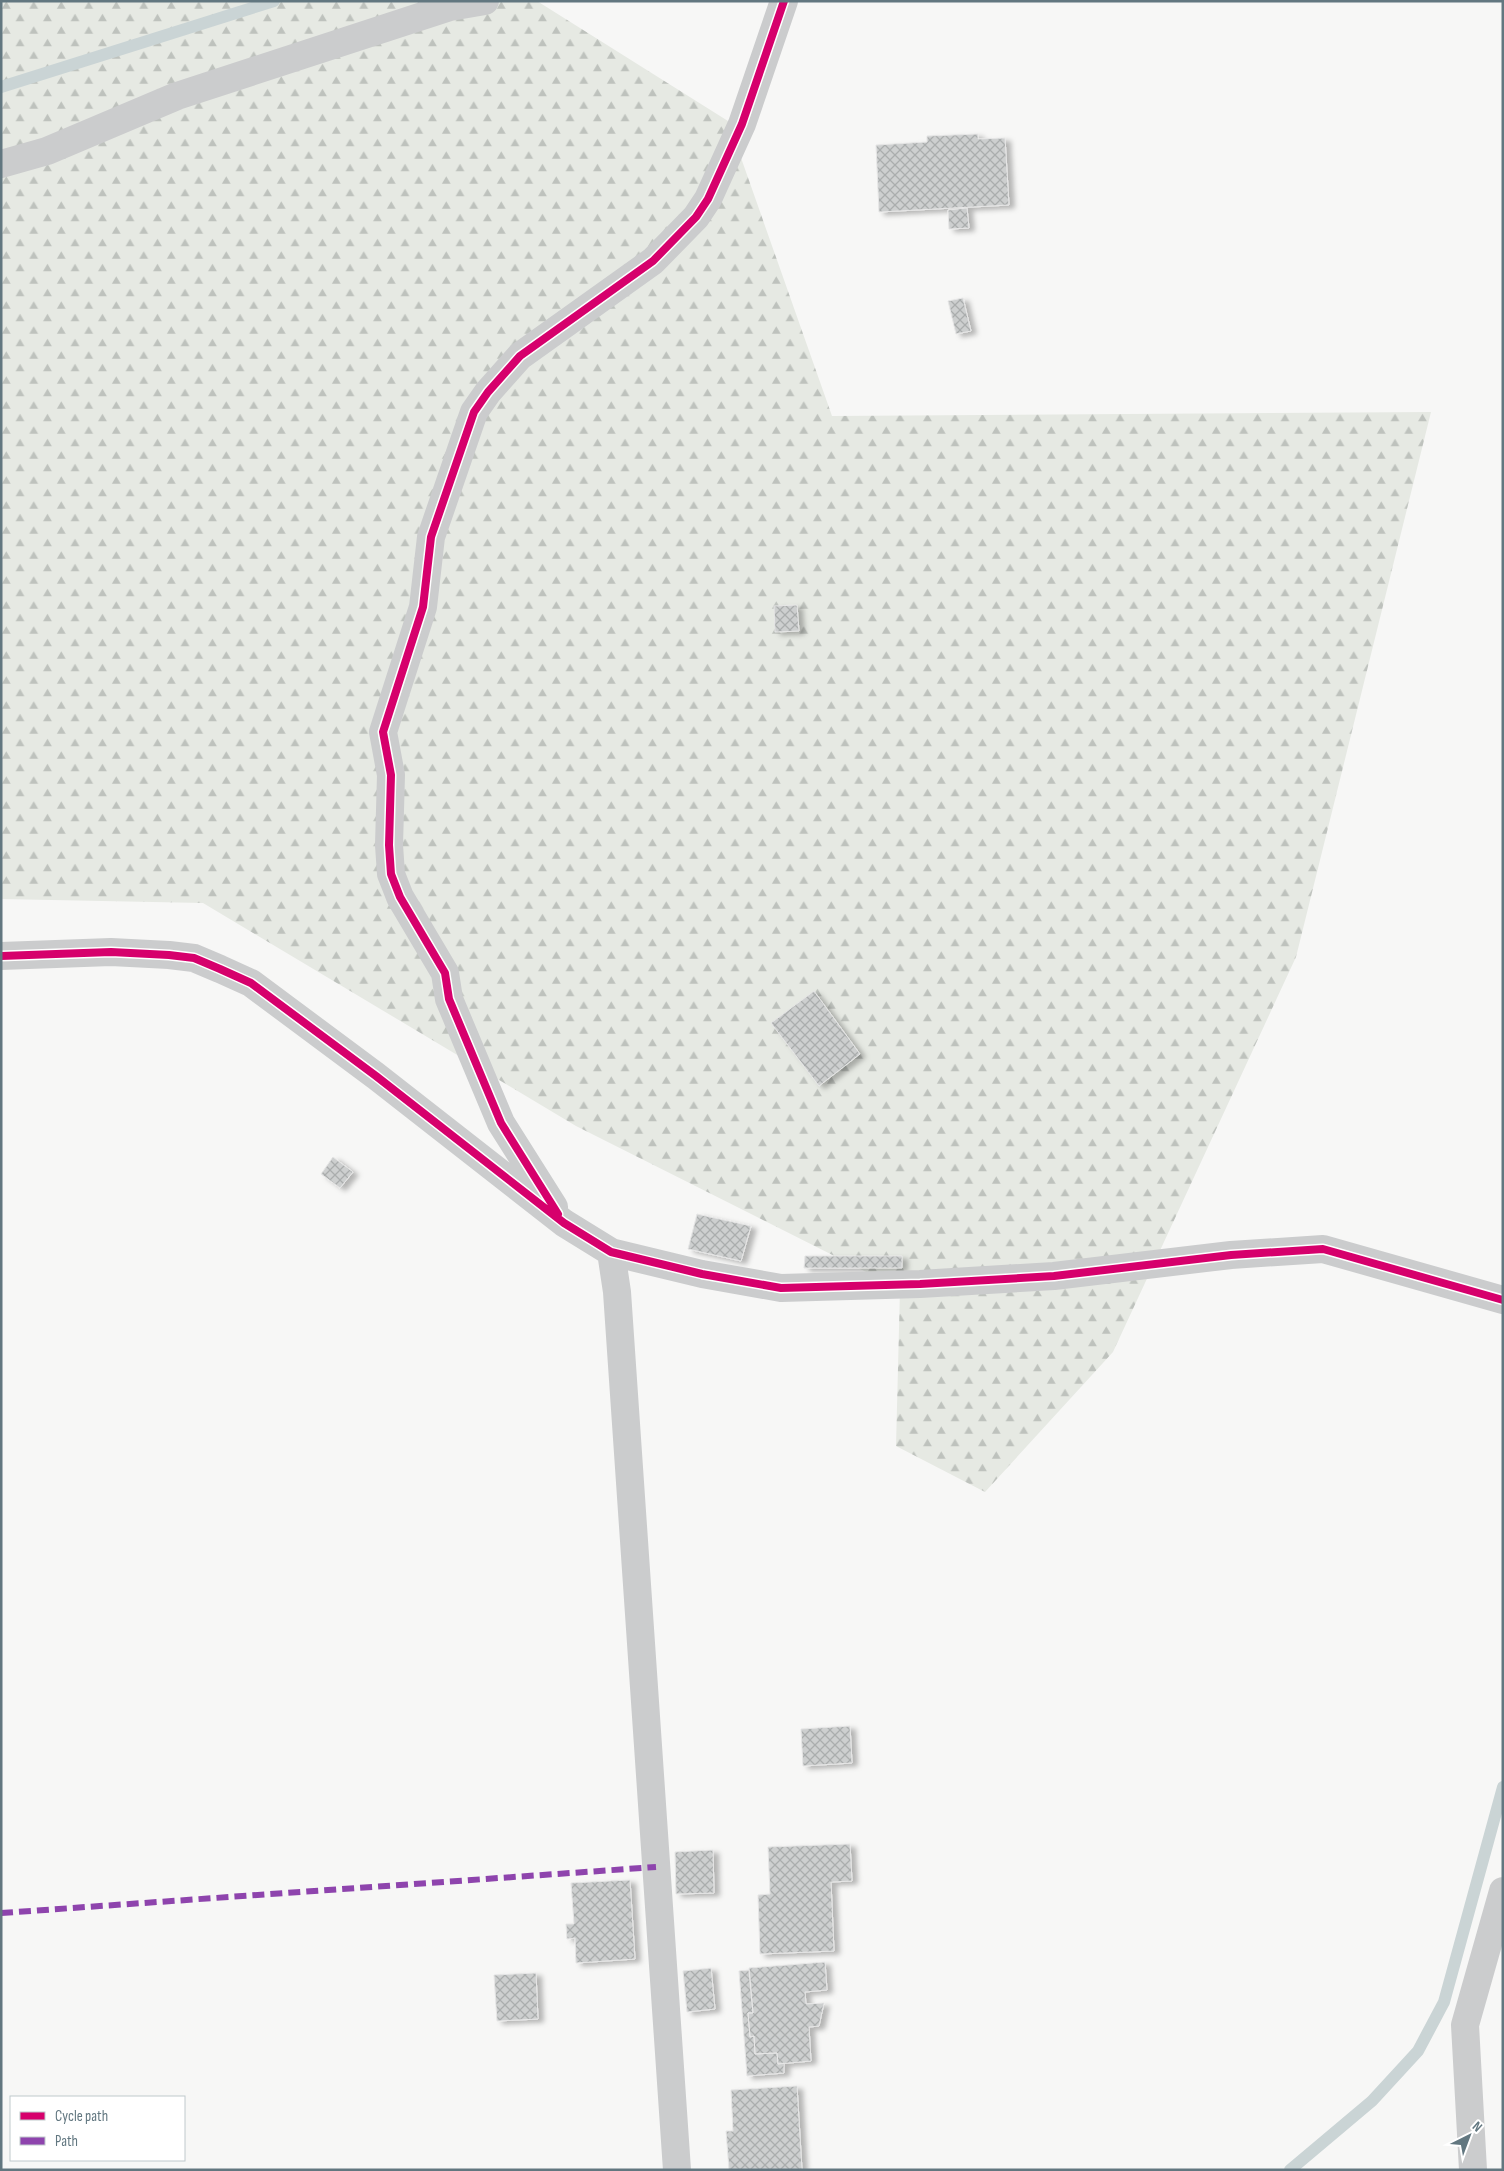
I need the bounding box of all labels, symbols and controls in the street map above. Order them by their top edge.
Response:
legend [10,2096,185,2161]
text: Cycle path [55,2107,108,2126]
north arrow [1444,2111,1494,2161]
text: N [1469,2118,1486,2136]
text: Path [55,2132,78,2151]

